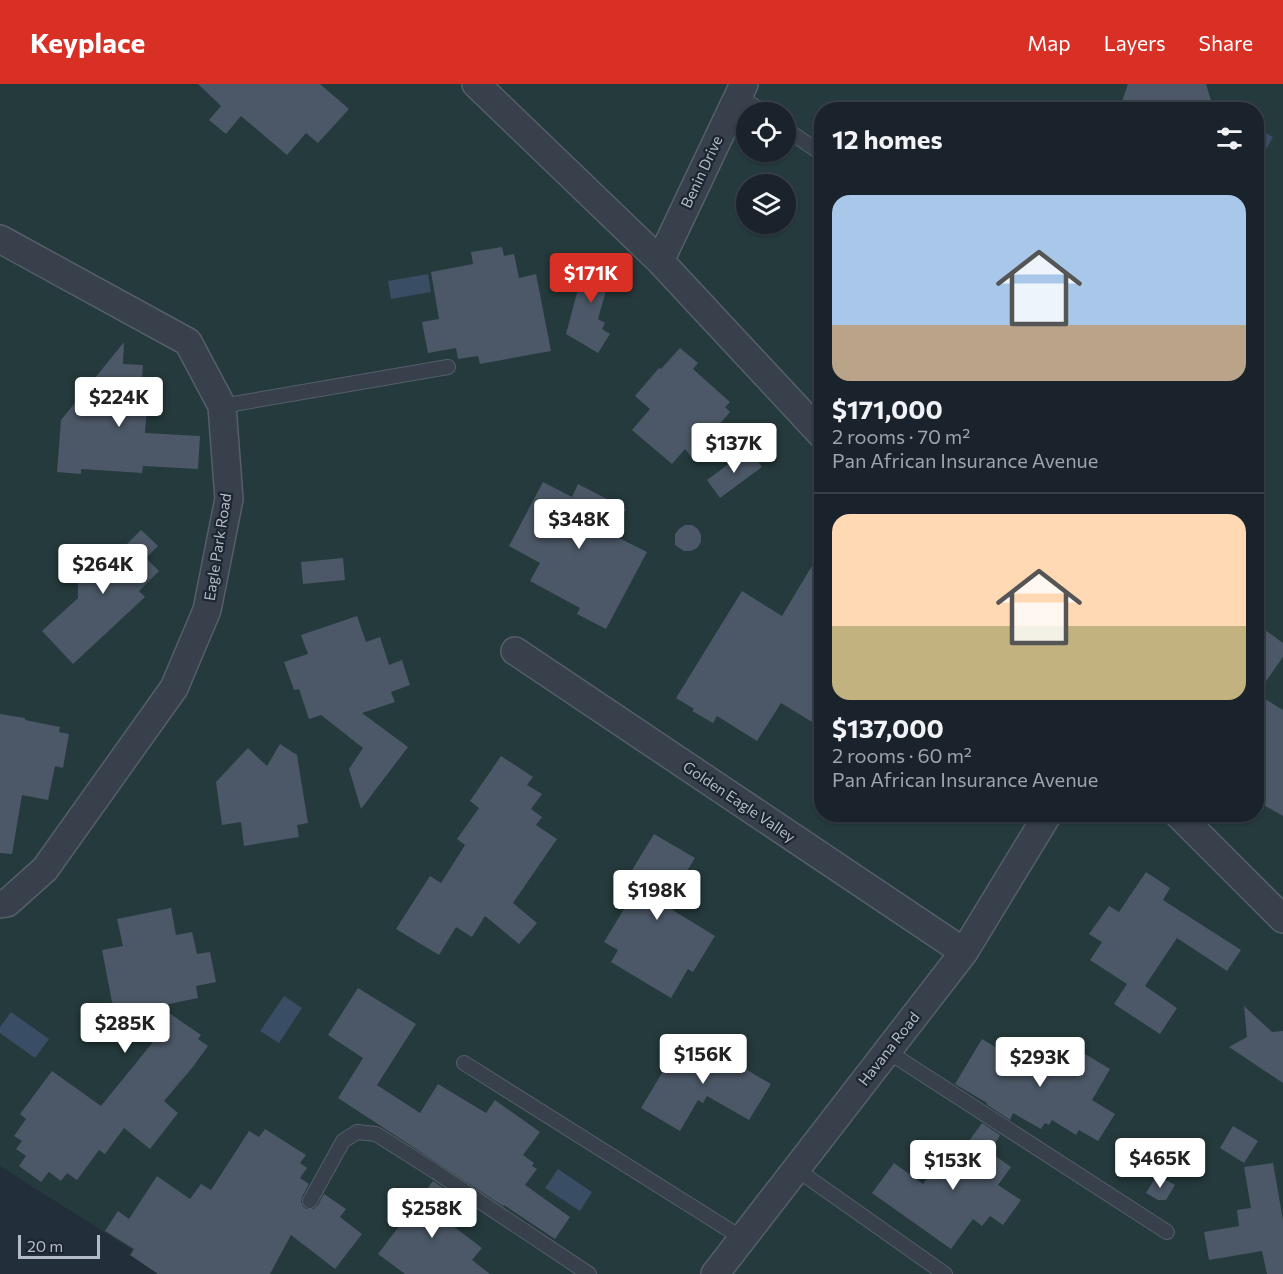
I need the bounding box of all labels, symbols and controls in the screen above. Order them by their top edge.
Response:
text: Keyplace [30,25,145,59]
text: Map [1027,30,1071,55]
text: Layers [1104,30,1166,55]
text: Share [1199,30,1253,55]
map controls [736,102,796,234]
button: locate [736,102,796,162]
icon: filters [1213,122,1246,155]
text: 12 homes [832,123,943,154]
street label: Benin Drive [677,132,726,211]
button: layers [736,174,796,234]
icon: home [985,234,1093,342]
pin: $171K [549,253,633,304]
text: $171K [564,260,618,284]
pin: $224K [77,377,161,428]
text: $224K [89,384,149,408]
text: $171,000 [832,393,943,424]
pin: $137K [692,423,776,474]
text: 2 rooms · 70 m² [832,424,970,448]
text: $137K [706,430,762,454]
text: Pan African Insurance Avenue [832,448,1098,472]
street label: Eagle Park Road [200,492,234,602]
pin: $348K [537,499,621,550]
text: $348K [548,506,610,530]
pin: $264K [61,544,145,595]
text: $264K [72,551,134,575]
icon: home [985,553,1093,661]
text: $137,000 [832,712,944,743]
text: 2 rooms · 60 m² [832,743,972,767]
street label: Golden Eagle Valley [680,757,799,846]
text: Pan African Insurance Avenue [832,767,1098,791]
pin: $198K [615,870,699,921]
text: $198K [627,877,687,901]
pin: $285K [83,1003,167,1054]
street label: Havana Road [854,1008,923,1089]
text: $285K [95,1010,155,1034]
pin: $156K [661,1034,745,1085]
pin: $293K [998,1037,1082,1088]
text: $156K [674,1041,732,1065]
text: $293K [1010,1044,1070,1068]
pin: $465K [1118,1138,1202,1189]
pin: $153K [911,1140,995,1191]
text: $465K [1129,1145,1191,1169]
text: $153K [924,1147,982,1171]
pin: $258K [390,1188,474,1239]
text: $258K [402,1195,462,1219]
scale bar [18,1232,100,1260]
text: 20 m [27,1236,63,1255]

